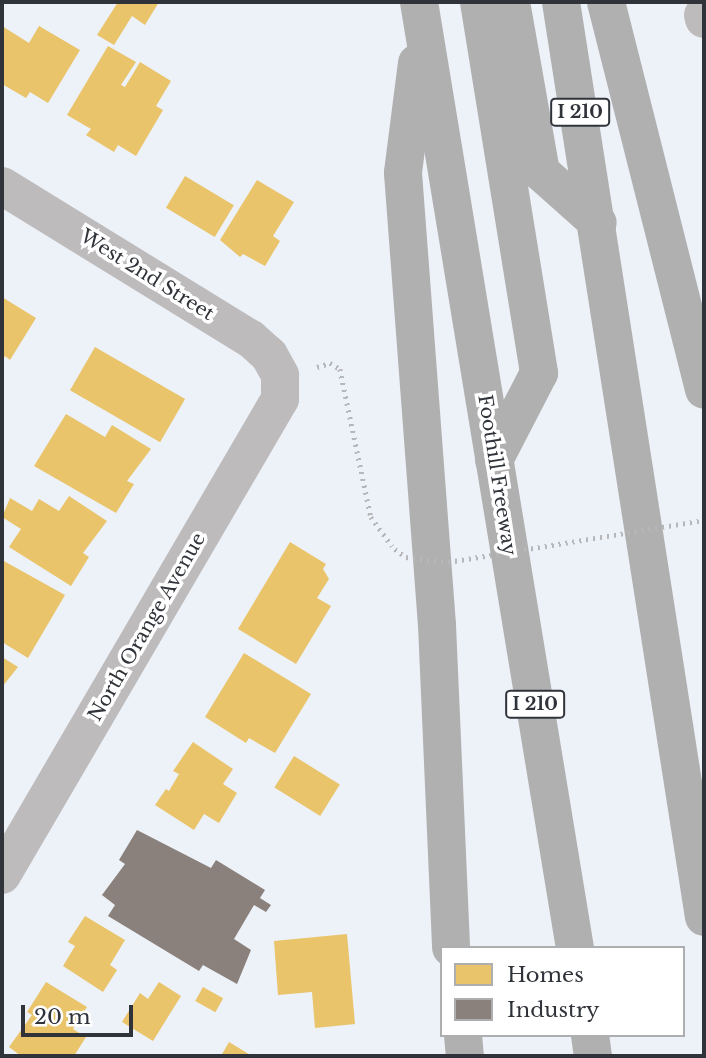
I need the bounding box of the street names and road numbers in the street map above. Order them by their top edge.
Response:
road number: I 210 [548,98,612,127]
street label: West 2nd Street [76,225,218,325]
street label: Foothill Freeway [473,393,521,557]
street label: North Orange Avenue [84,528,210,726]
road number: I 210 [504,690,566,718]

